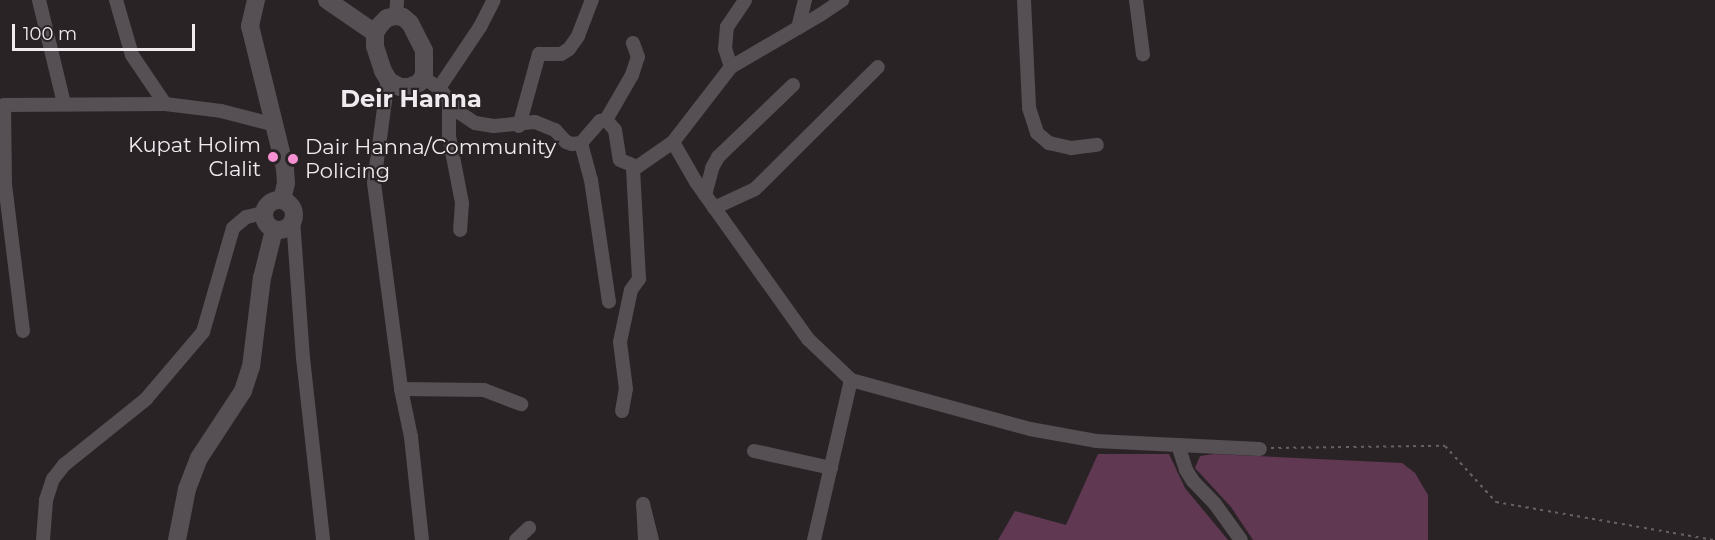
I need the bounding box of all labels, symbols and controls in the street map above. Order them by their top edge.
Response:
scale bar [15,12,198,50]
text: 100 m [23,23,77,45]
district label: Deir Hanna [340,85,482,113]
place label: Kupat Holim Clalit [128,132,261,182]
place label: Dair Hanna/Community Policing [305,134,556,184]
marker: Kupat Holim Clalit [266,150,280,164]
marker: Dair Hanna/Community Policing [286,152,300,166]

